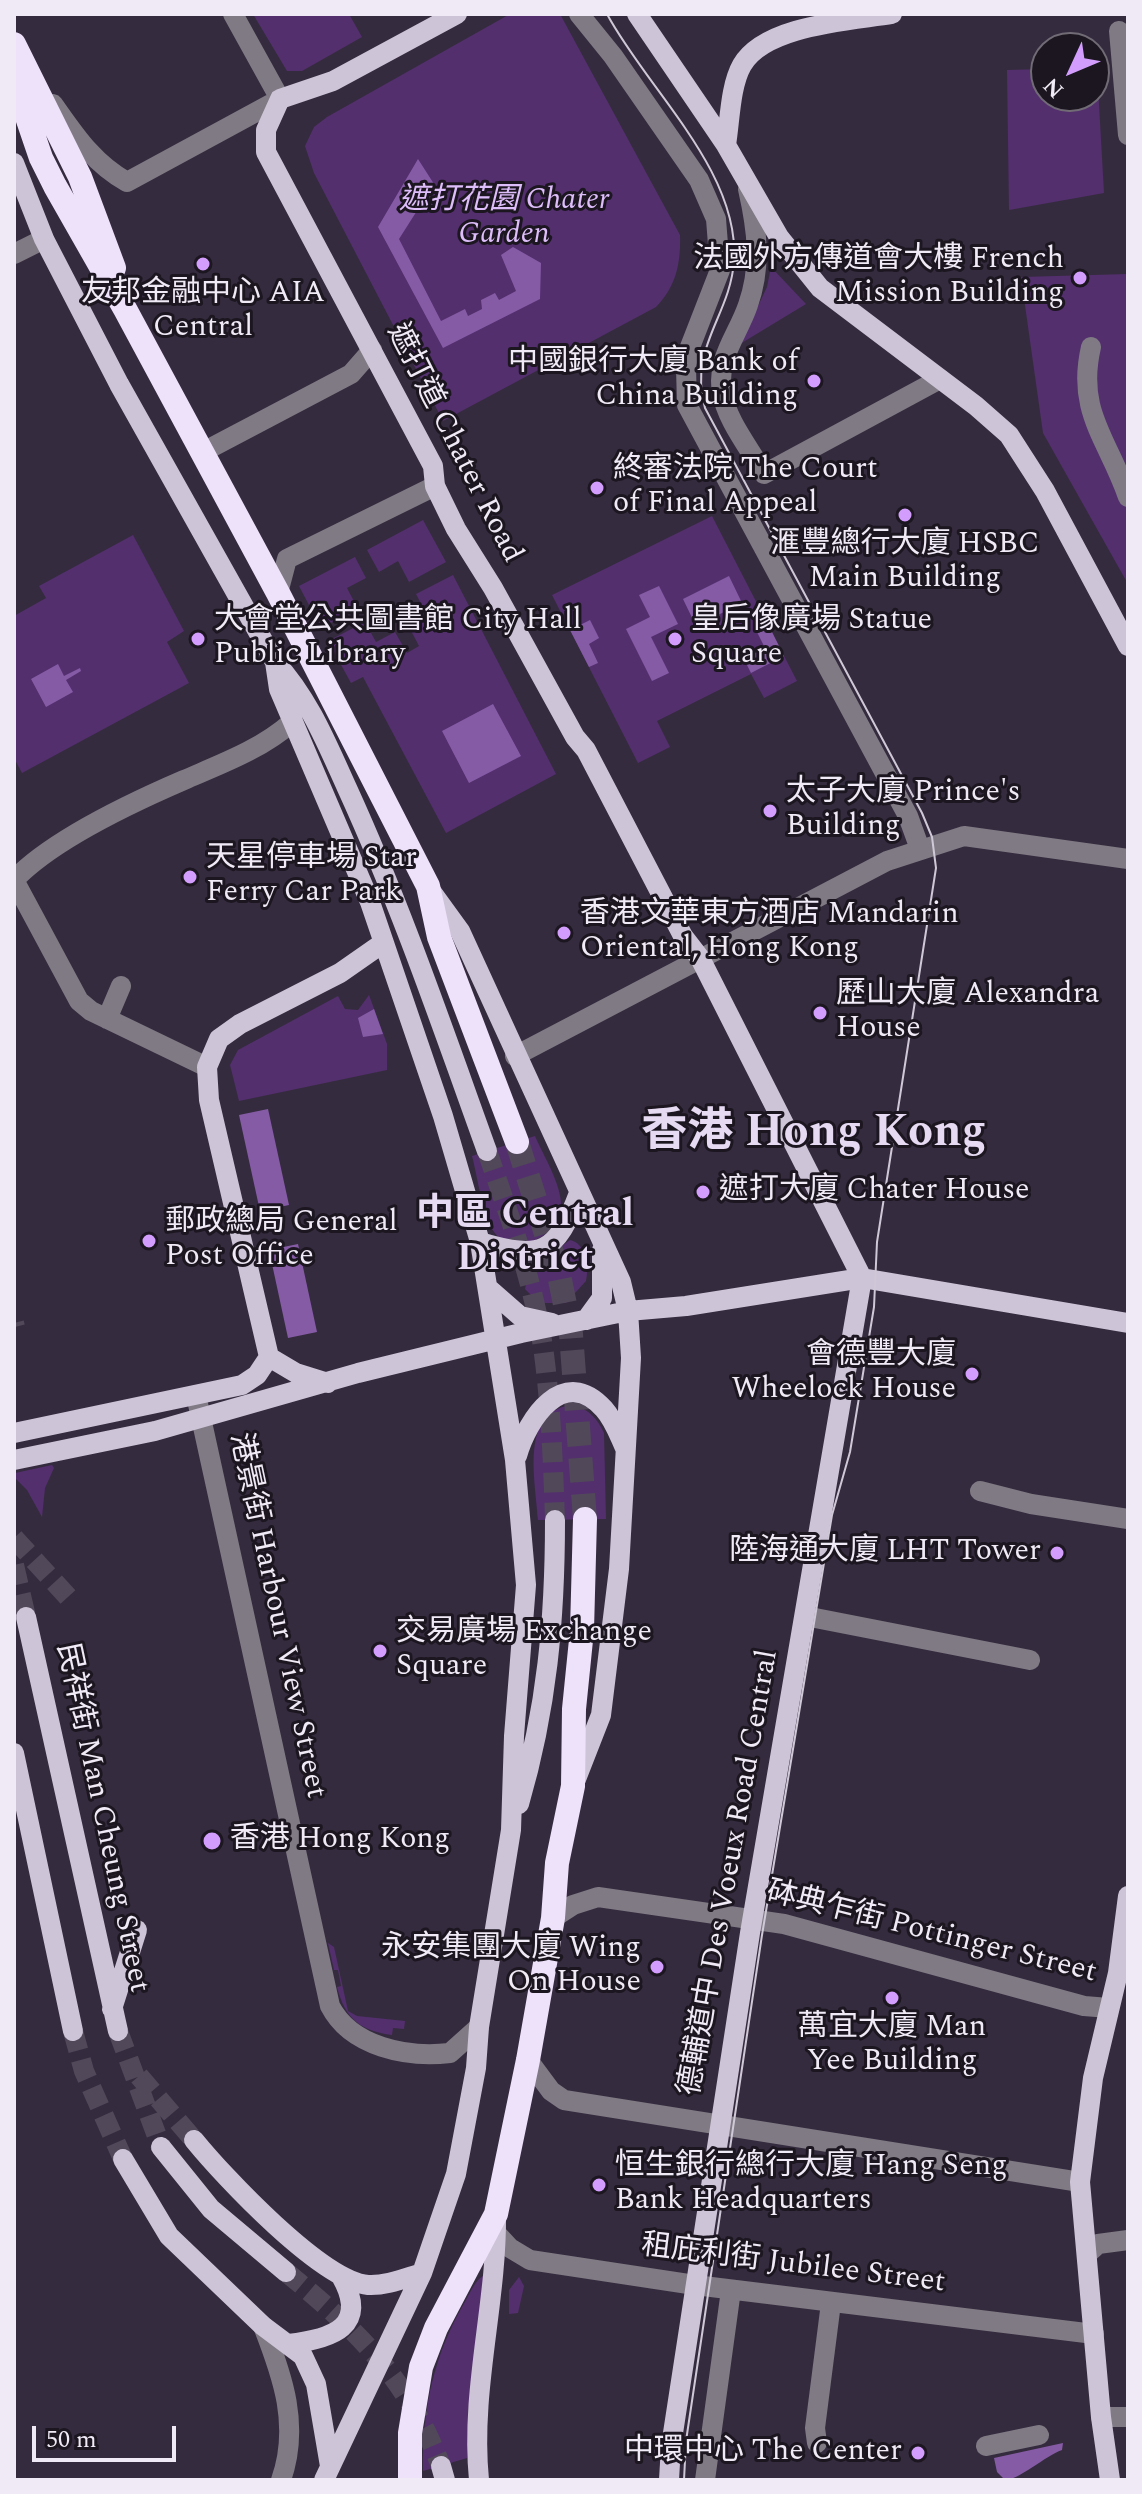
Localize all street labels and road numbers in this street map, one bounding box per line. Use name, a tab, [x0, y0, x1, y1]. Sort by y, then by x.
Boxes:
street label: 遮打道 Chater Road	[377, 318, 529, 570]
street label: 港景街 Harbour View Street	[220, 1430, 332, 1802]
street label: 民祥街 Man Cheung Street	[46, 1640, 156, 1996]
street label: 德輔道中 Des Voeux Road Central	[674, 1647, 788, 2099]
street label: 砵典乍街 Pottinger Street	[762, 1876, 1100, 1992]
street label: 租庇利街 Jubilee Street	[639, 2229, 947, 2303]

